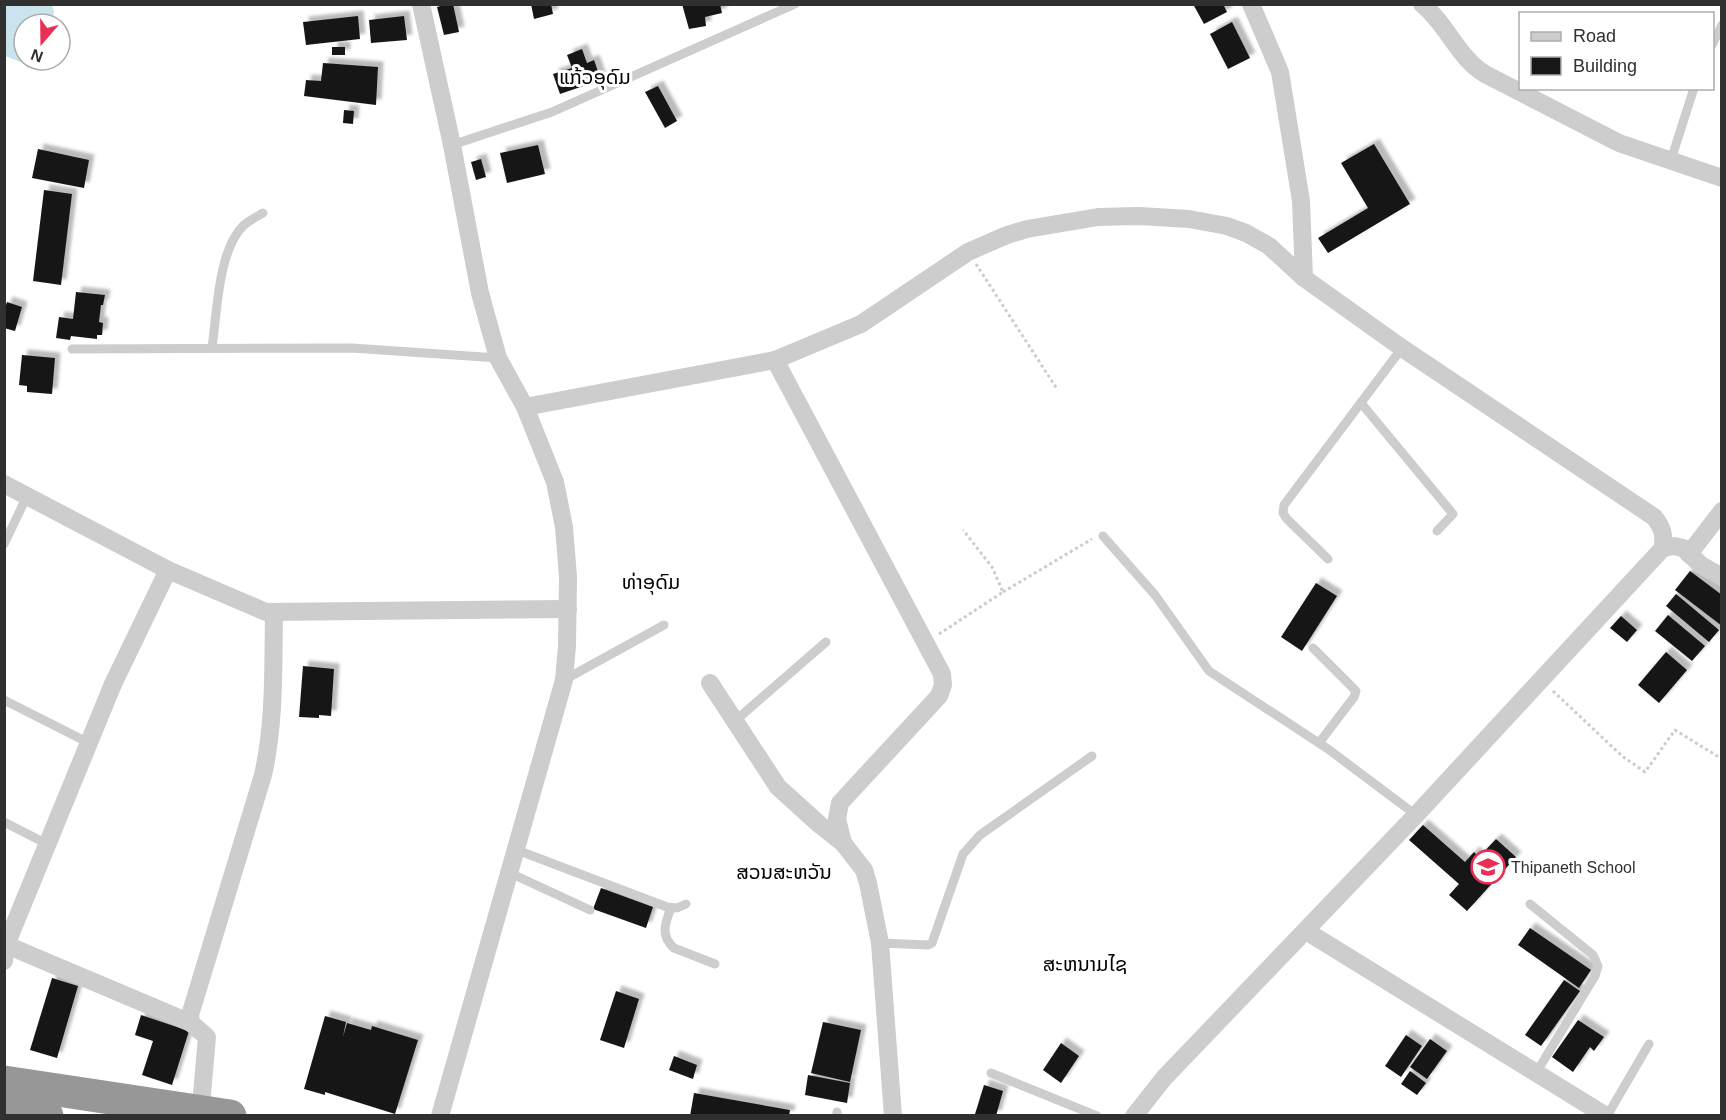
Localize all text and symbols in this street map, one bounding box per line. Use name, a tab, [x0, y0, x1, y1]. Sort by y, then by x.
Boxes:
north arrow	[12, 12, 72, 72]
legend	[1519, 12, 1714, 90]
text: Road	[1573, 26, 1616, 46]
text: N	[29, 46, 45, 66]
text: Building	[1573, 56, 1637, 76]
district label: ແກ້ວອຸດົມ	[559, 66, 631, 90]
district label: ທ່າອຸດົມ	[622, 571, 680, 595]
school or university icon: Thipaneth School	[1470, 849, 1506, 885]
place label: Thipaneth School	[1511, 859, 1636, 876]
district label: ສວນສະຫວັນ	[736, 861, 832, 883]
district label: ສະຫນາມໄຊ	[1043, 953, 1127, 975]

